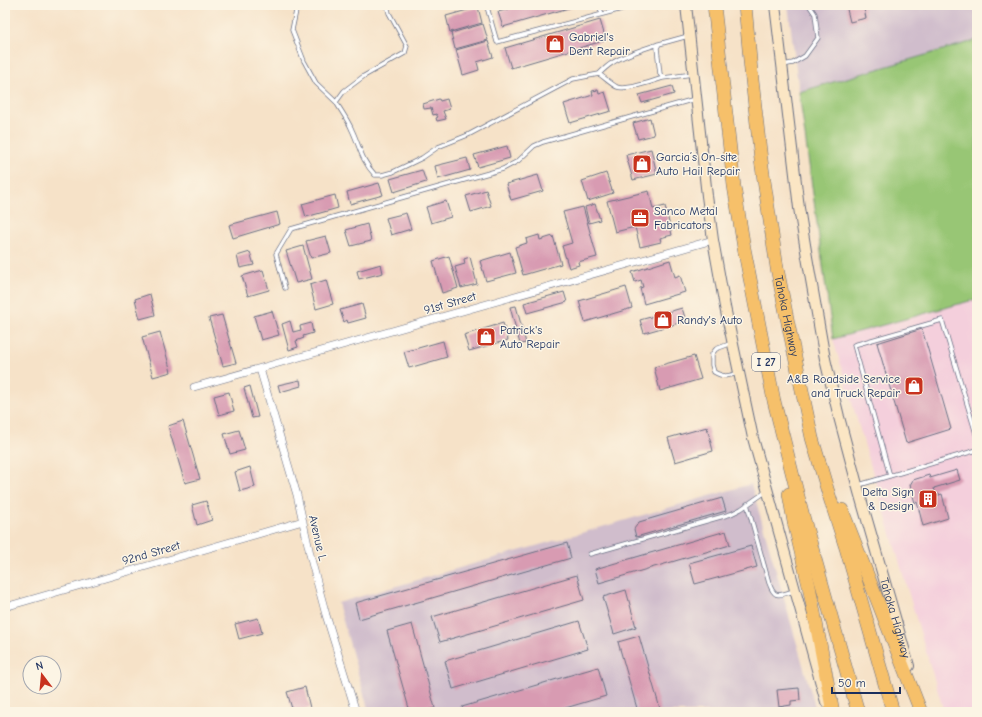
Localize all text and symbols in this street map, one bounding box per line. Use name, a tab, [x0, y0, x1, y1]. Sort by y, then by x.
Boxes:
place label: Gabriel's Dent Repair	[569, 30, 630, 58]
shop icon: Gabriel's Dent Repair	[544, 33, 566, 55]
place label: Garcia’s On-site Auto Hail Repair	[656, 150, 740, 178]
shop icon: Garcia’s On-site Auto Hail Repair	[631, 153, 653, 175]
place label: Sanco Metal Fabricators	[654, 204, 718, 232]
office icon: Sanco Metal Fabricators	[629, 207, 651, 229]
street label: Tahoka Highway	[772, 274, 802, 359]
street label: 91st Street	[422, 289, 478, 317]
shop icon: Randy's Auto	[652, 309, 674, 331]
place label: Randy's Auto	[677, 313, 742, 327]
place label: Patrick's Auto Repair	[500, 323, 560, 351]
shop icon: Patrick's Auto Repair	[475, 326, 497, 348]
road number: I 27	[752, 353, 780, 371]
place label: A&B Roadside Service and Truck Repair	[787, 372, 900, 400]
shop icon: A&B Roadside Service and Truck Repair	[903, 375, 925, 397]
place label: Delta Sign & Design	[862, 485, 914, 513]
building icon: Delta Sign & Design	[917, 488, 939, 510]
street label: Avenue L	[306, 514, 330, 562]
street label: 92nd Street	[120, 538, 182, 568]
street label: Tahoka Highway	[877, 576, 914, 660]
north arrow	[22, 655, 62, 695]
text: N	[34, 659, 45, 673]
scale bar	[832, 669, 900, 695]
text: 50 m	[838, 676, 866, 690]

